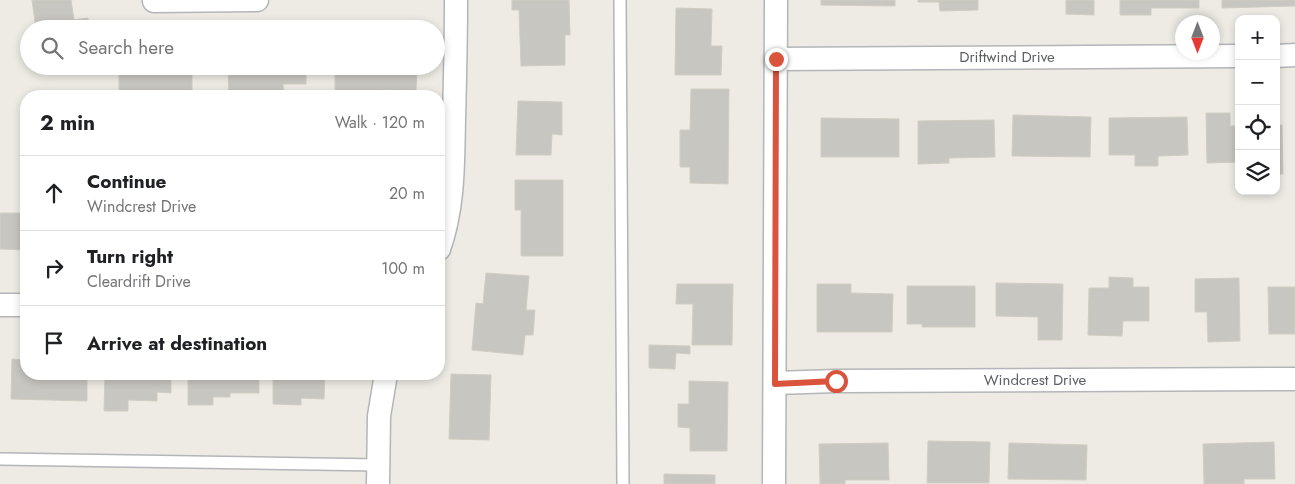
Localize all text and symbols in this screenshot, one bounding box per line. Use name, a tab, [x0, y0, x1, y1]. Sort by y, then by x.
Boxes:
north arrow	[1175, 15, 1220, 60]
map controls	[1235, 15, 1280, 195]
button: +	[1235, 15, 1280, 60]
search box	[20, 20, 445, 75]
icon: search	[38, 34, 66, 62]
text: Search here	[78, 34, 174, 61]
street label: Driftwind Drive	[959, 46, 1055, 68]
route end	[765, 48, 788, 71]
button: −	[1235, 60, 1280, 105]
button: locate	[1235, 105, 1280, 150]
text: 2 min	[40, 108, 95, 138]
text: Walk · 120 m	[335, 111, 425, 134]
button: layers	[1235, 150, 1280, 195]
text: Continue	[87, 168, 166, 195]
icon: ahead	[40, 179, 68, 207]
text: 20 m	[389, 182, 425, 205]
text: Windcrest Drive	[87, 195, 196, 218]
text: Turn right	[87, 243, 173, 270]
icon: right	[40, 254, 68, 282]
text: 100 m	[381, 257, 425, 280]
text: Cleardrift Drive	[87, 270, 191, 293]
icon: arrive	[40, 329, 68, 357]
text: Arrive at destination	[87, 330, 267, 357]
street label: Windcrest Drive	[984, 369, 1087, 391]
route start	[825, 370, 848, 393]

